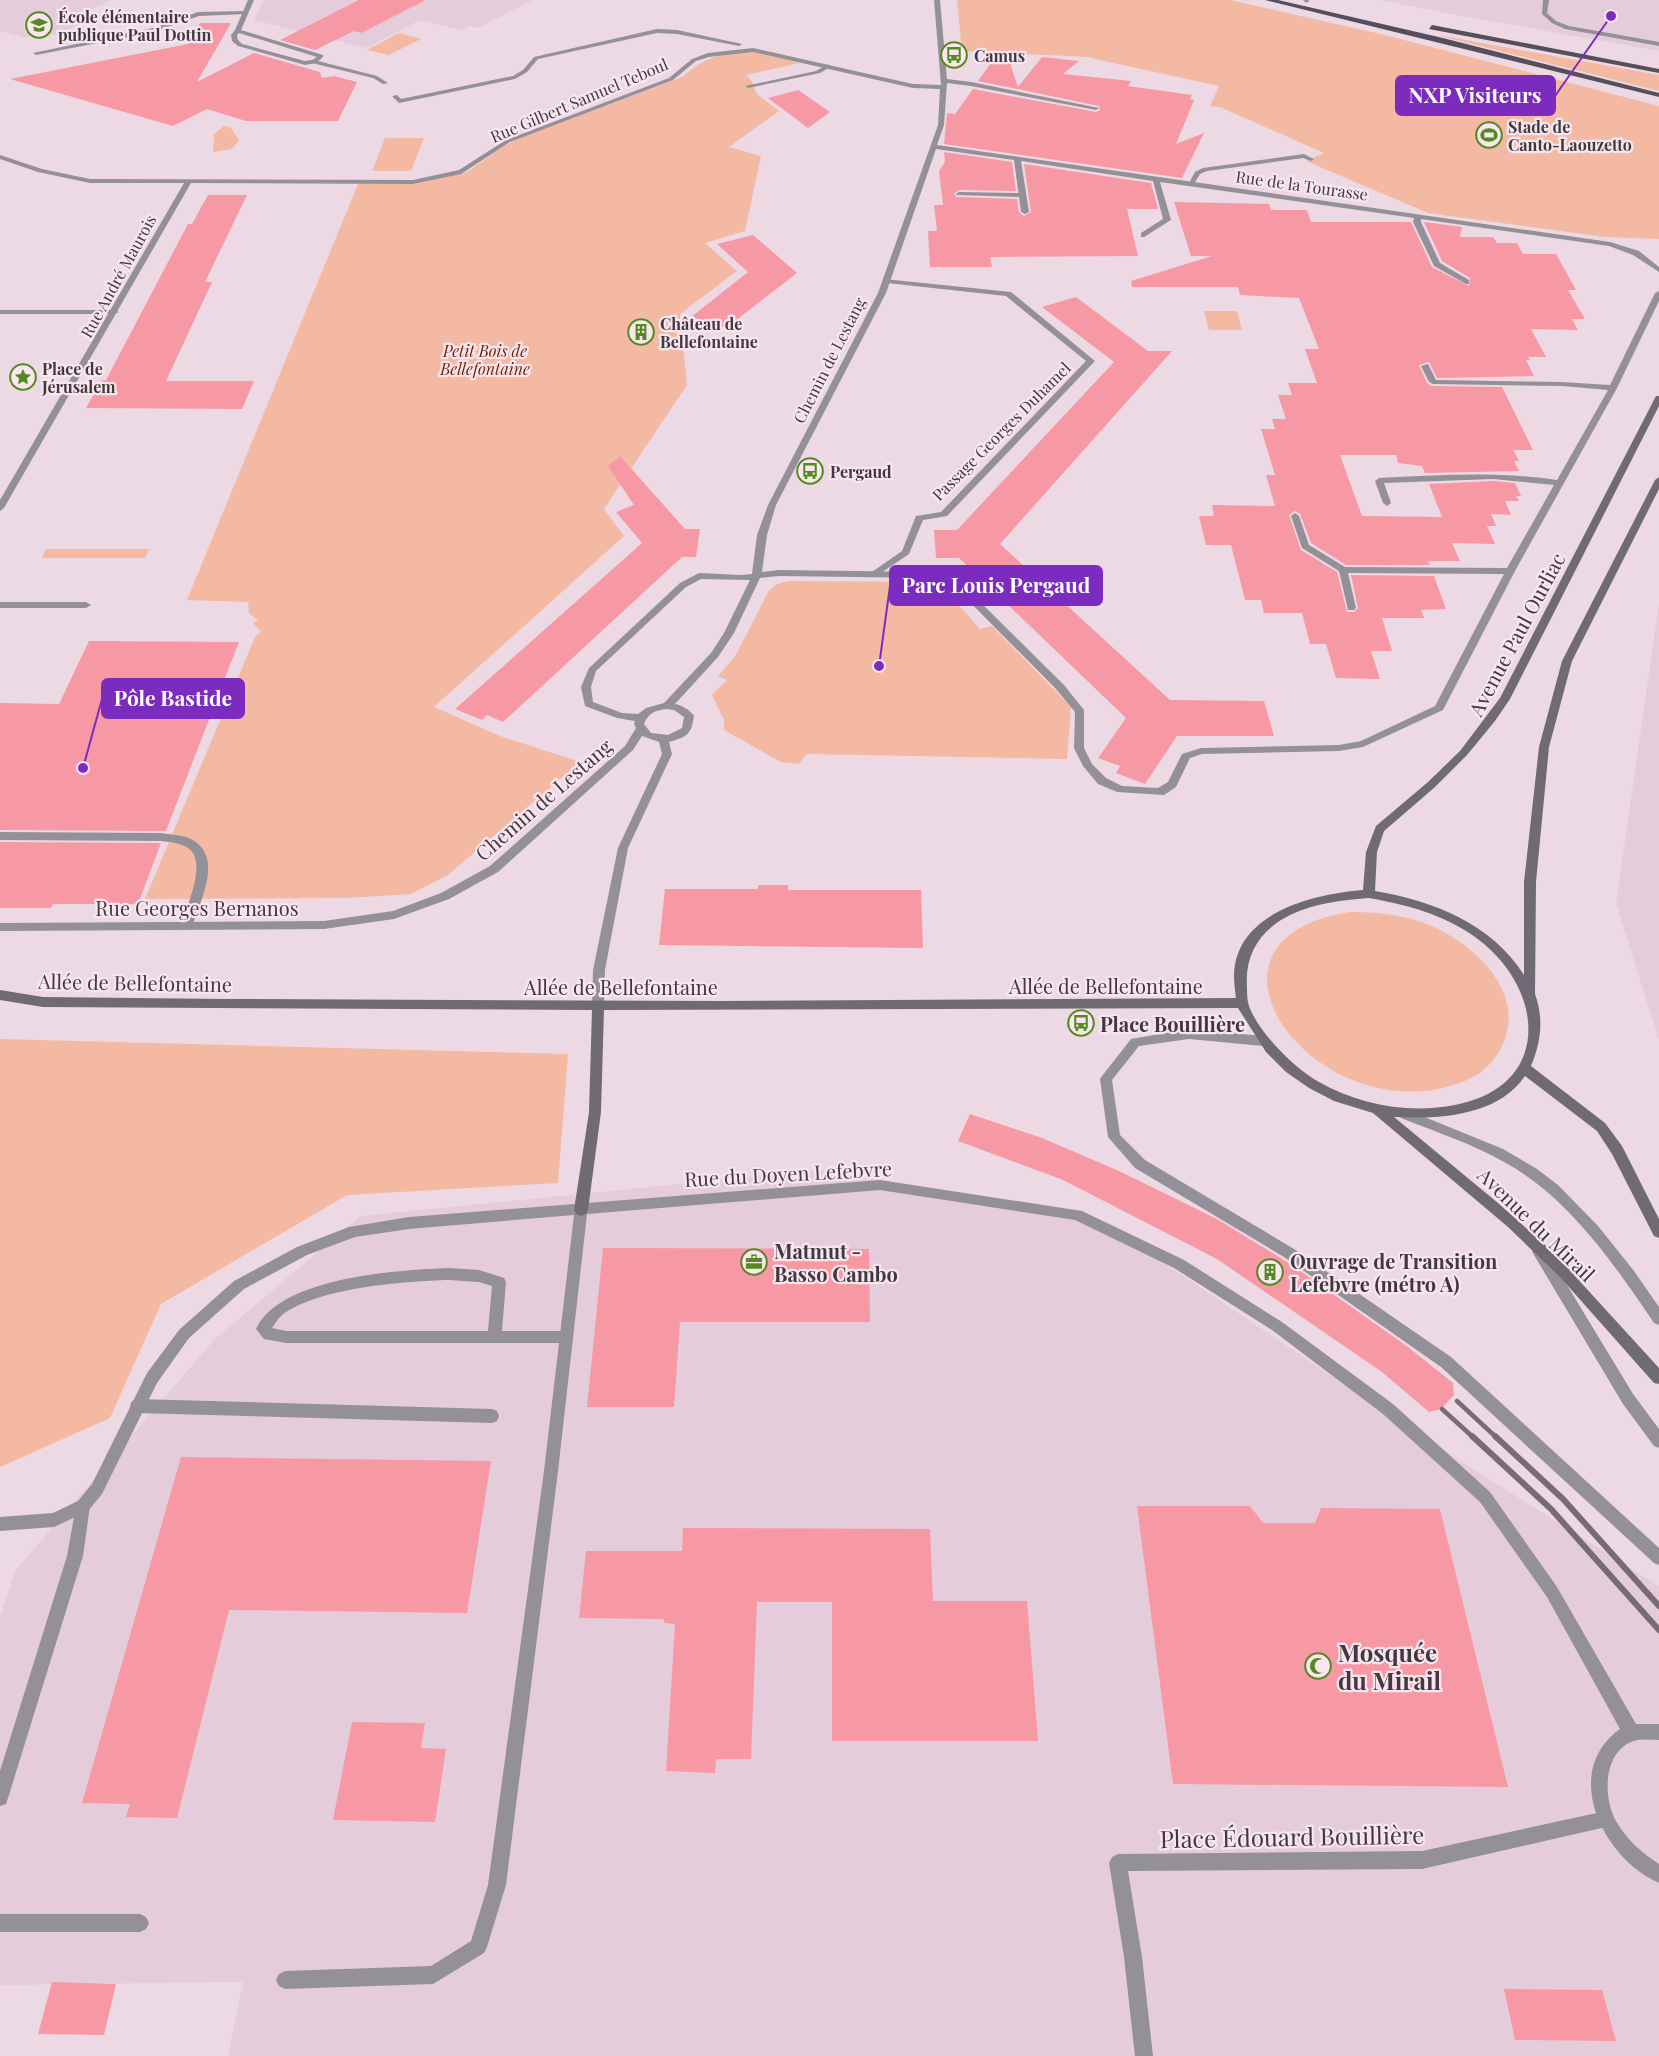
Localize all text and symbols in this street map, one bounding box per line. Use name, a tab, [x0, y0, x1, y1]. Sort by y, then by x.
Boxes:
place label: École élémentaire publique Paul Dottin	[58, 6, 211, 45]
school or university icon: École élémentaire publique Paul Dottin	[24, 10, 54, 40]
bus stop icon: Camus	[939, 40, 969, 70]
place label: Camus	[974, 45, 1025, 66]
street label: Rue Gilbert Samuel Teboul	[487, 53, 672, 147]
callout: NXP Visiteurs	[1396, 76, 1555, 115]
text: NXP Visiteurs	[1408, 80, 1542, 108]
place label: Stade de Canto-Laouzetto	[1508, 116, 1632, 155]
sports icon: Stade de Canto-Laouzetto	[1474, 120, 1504, 150]
street label: Rue de la Tourasse	[1234, 165, 1370, 205]
street label: Rue André Maurois	[75, 211, 161, 341]
street label: Chemin de Lestang	[788, 293, 870, 426]
place label: Château de Bellefontaine	[660, 313, 758, 352]
building icon: Château de Bellefontaine	[626, 317, 656, 347]
park label: Petit Bois de Bellefontaine	[439, 340, 530, 379]
street label: Passage Georges Duhamel	[927, 357, 1075, 505]
place label: Place de Jérusalem	[41, 358, 116, 397]
place icon: Place de Jérusalem	[8, 362, 38, 392]
bus stop icon: Pergaud	[795, 456, 825, 486]
place label: Pergaud	[830, 461, 892, 482]
street label: Avenue Paul Ourliac	[1461, 548, 1571, 721]
callout: Parc Louis Pergaud	[890, 566, 1102, 605]
text: Parc Louis Pergaud	[902, 570, 1091, 598]
callout: Pôle Bastide	[102, 679, 244, 718]
text: Pôle Bastide	[114, 683, 232, 711]
street label: Chemin de Lestang	[469, 732, 617, 866]
street label: Rue Georges Bernanos	[95, 894, 299, 921]
street label: Allée de Bellefontaine	[37, 967, 232, 997]
street label: Allée de Bellefontaine	[1008, 972, 1203, 999]
street label: Allée de Bellefontaine	[523, 973, 718, 1000]
bus stop icon: Place Bouillière	[1066, 1008, 1096, 1038]
place label: Place Bouillière	[1100, 1010, 1245, 1037]
street label: Rue du Doyen Lefebvre	[683, 1154, 893, 1192]
street label: Avenue du Mirail	[1472, 1160, 1602, 1287]
place label: Matmut - Basso Cambo	[774, 1237, 898, 1287]
office icon: Matmut - Basso Cambo	[739, 1247, 769, 1277]
place label: Ouvrage de Transition Lefebvre (métro A)	[1290, 1247, 1498, 1297]
building icon: Ouvrage de Transition Lefebvre (métro A)	[1255, 1257, 1285, 1287]
place label: Mosquée du Mirail	[1338, 1636, 1441, 1696]
mosque icon: Mosquée du Mirail	[1303, 1651, 1333, 1681]
street label: Place Édouard Bouillière	[1159, 1818, 1425, 1854]

